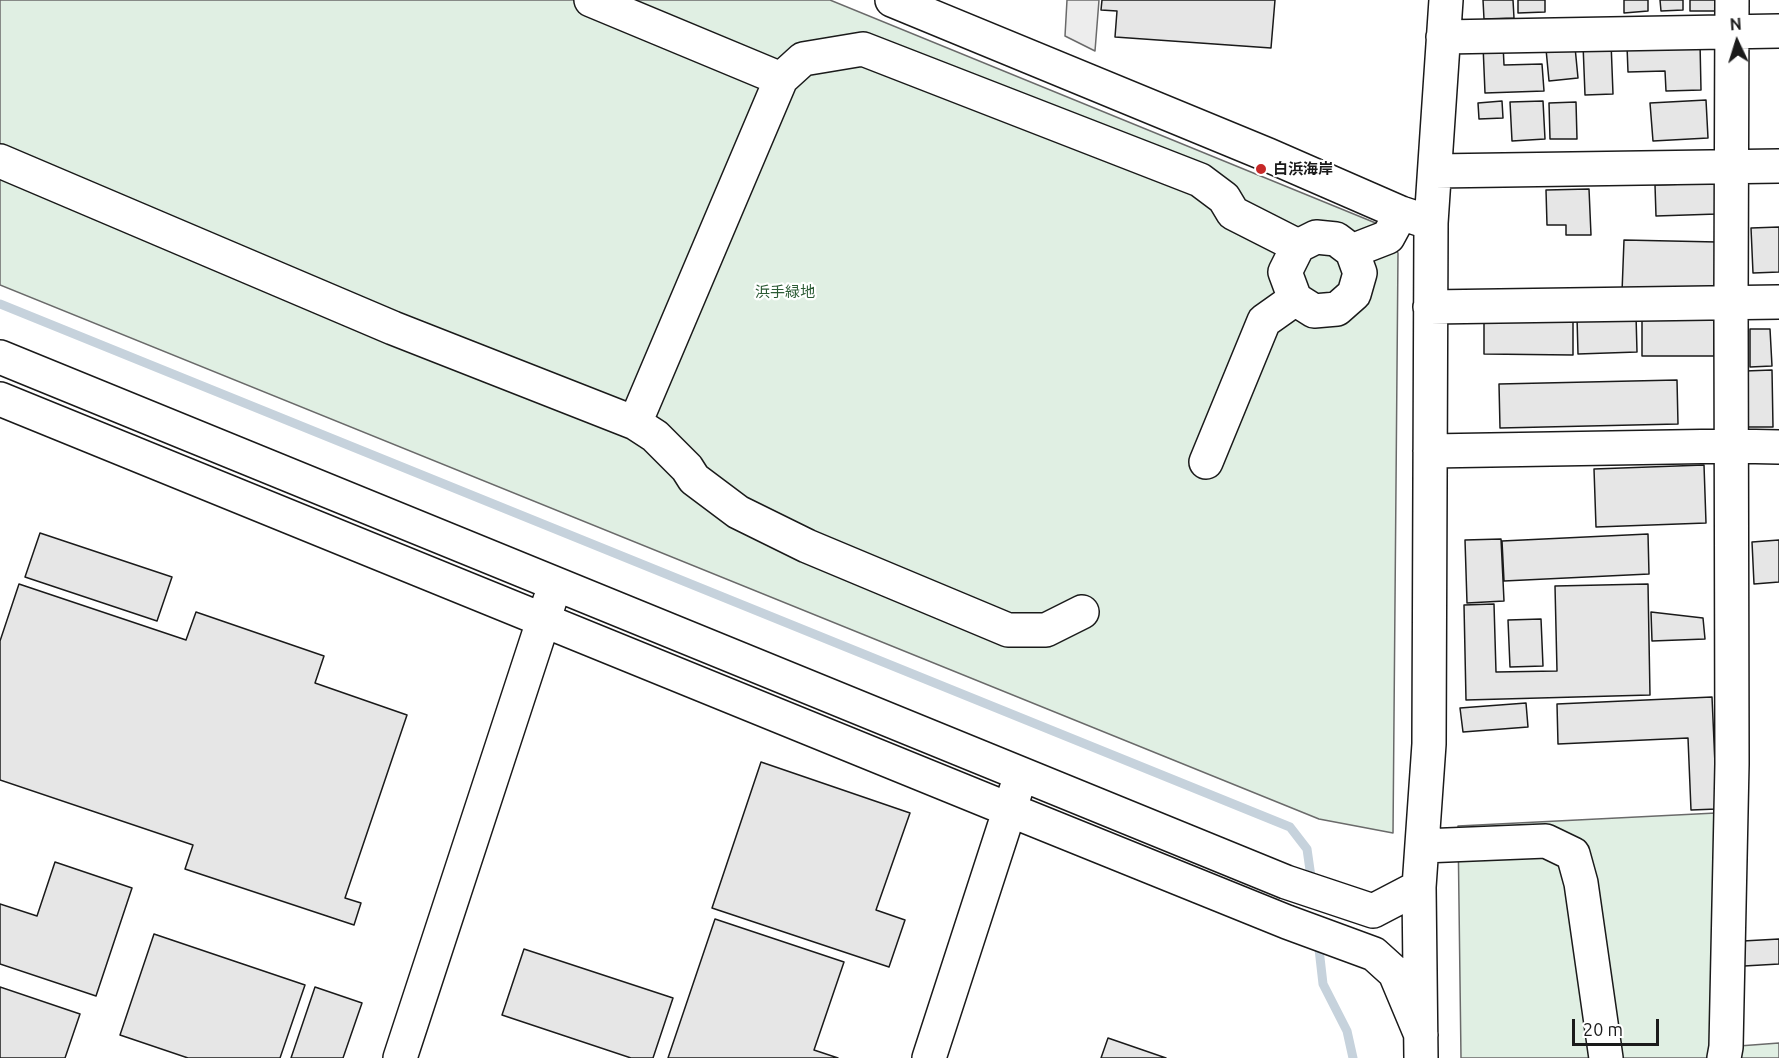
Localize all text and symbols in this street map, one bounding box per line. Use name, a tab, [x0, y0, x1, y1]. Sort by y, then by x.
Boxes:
north arrow	[1707, 12, 1767, 72]
text: N	[1729, 15, 1742, 33]
place label: 白浜海岸	[1273, 160, 1333, 178]
marker: 白浜海岸	[1254, 162, 1268, 176]
park label: 浜手緑地	[755, 283, 815, 301]
scale bar	[1575, 1007, 1662, 1045]
text: 20 m	[1583, 1019, 1623, 1039]

